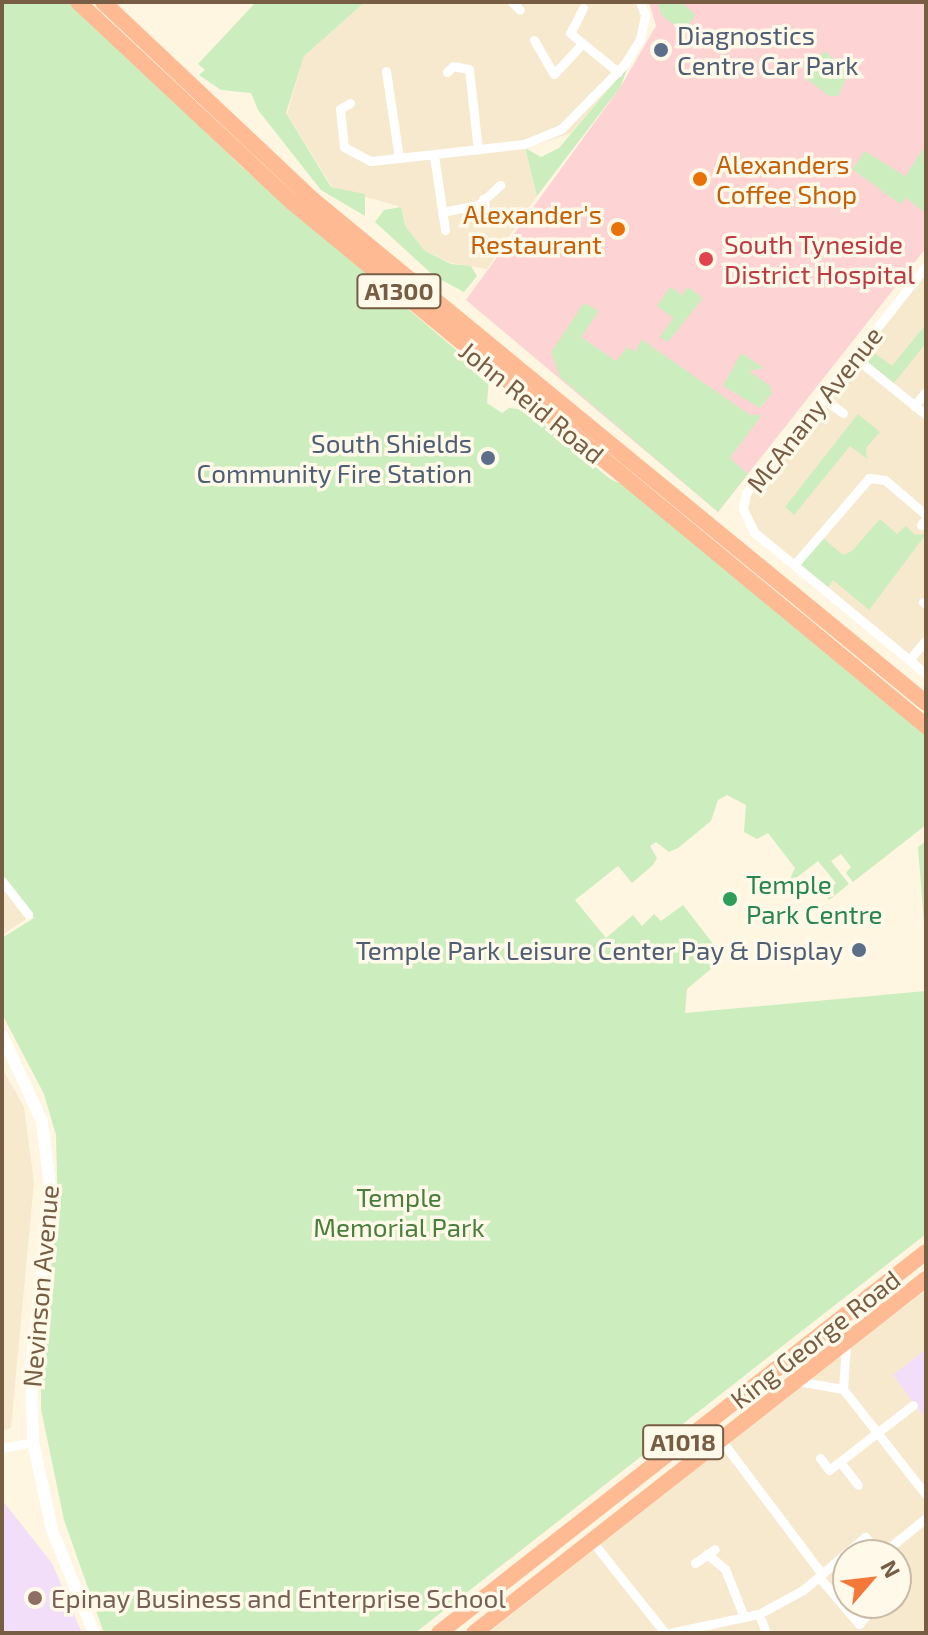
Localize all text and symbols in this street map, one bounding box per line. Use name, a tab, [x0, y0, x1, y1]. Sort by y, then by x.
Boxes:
place label: Diagnostics Centre Car Park	[677, 19, 859, 80]
marker: Diagnostics Centre Car Park	[652, 41, 670, 59]
place label: Alexanders Coffee Shop	[716, 148, 857, 210]
marker: Alexanders Coffee Shop	[691, 170, 709, 188]
place label: Alexander's Restaurant	[463, 198, 602, 260]
marker: Alexander's Restaurant	[609, 220, 627, 238]
place label: South Tyneside District Hospital	[724, 228, 915, 290]
marker: South Tyneside District Hospital	[695, 248, 717, 270]
road number: A1300	[355, 271, 443, 311]
street label: McAnany Avenue	[739, 319, 889, 499]
street label: John Reid Road	[454, 334, 610, 470]
place label: South Shields Community Fire Station	[196, 427, 472, 488]
marker: South Shields Community Fire Station	[479, 449, 497, 467]
place label: Temple Park Centre	[746, 868, 883, 930]
marker: Temple Park Centre	[721, 890, 739, 908]
place label: Temple Park Leisure Center Pay & Display	[354, 934, 843, 966]
marker: Temple Park Leisure Center Pay & Display	[850, 941, 868, 959]
park label: Temple Memorial Park	[313, 1181, 485, 1242]
street label: Nevinson Avenue	[16, 1183, 64, 1389]
street label: King George Road	[724, 1263, 906, 1415]
road number: A1018	[641, 1422, 725, 1462]
north arrow	[832, 1539, 912, 1619]
text: N	[876, 1556, 907, 1582]
place label: Epinay Business and Enterprise School	[51, 1582, 507, 1614]
marker: Epinay Business and Enterprise School	[26, 1589, 44, 1607]

